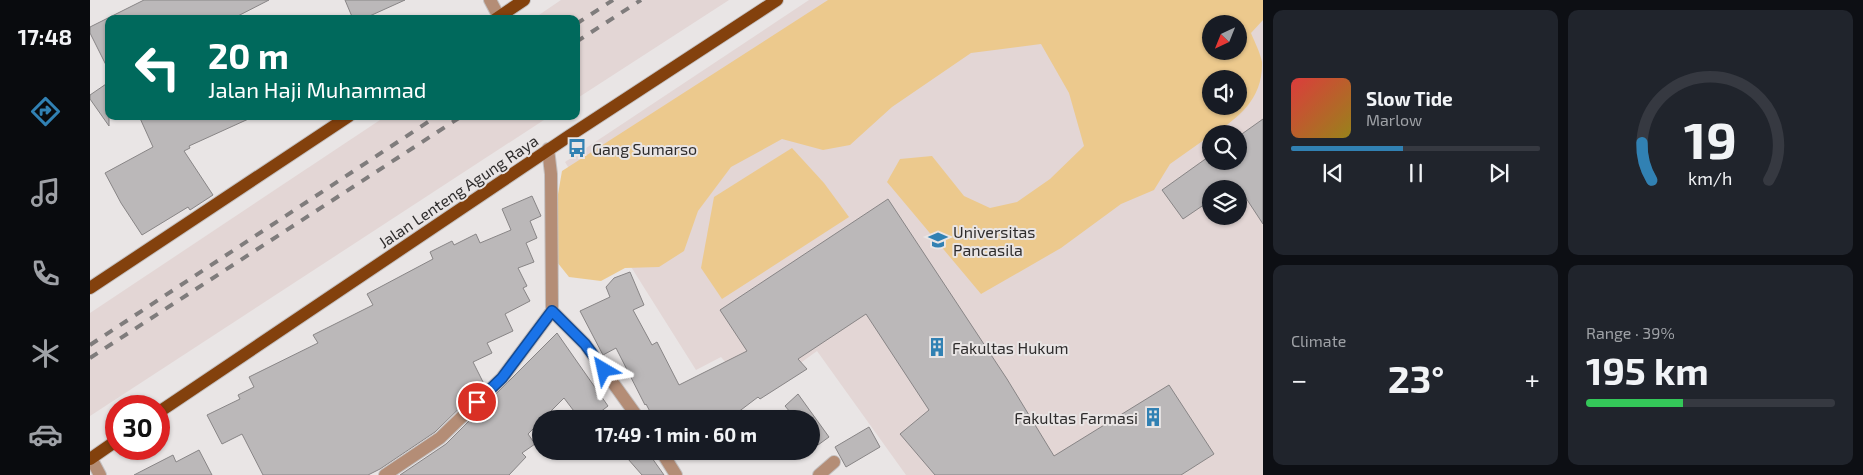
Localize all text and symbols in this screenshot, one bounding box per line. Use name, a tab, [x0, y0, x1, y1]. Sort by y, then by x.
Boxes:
north arrow	[1202, 15, 1248, 60]
map controls	[1202, 15, 1247, 225]
text: 17:48	[18, 23, 72, 49]
text: 20 m	[208, 34, 289, 76]
icon: left	[125, 35, 190, 100]
button: sound	[1202, 70, 1247, 115]
text: Jalan Haji Muhammad	[208, 76, 426, 102]
text: Slow Tide	[1366, 87, 1453, 110]
icon: directions	[28, 94, 63, 129]
text: 19	[1684, 107, 1737, 169]
text: Marlow	[1366, 110, 1422, 129]
button: search	[1202, 125, 1247, 170]
street label: Jalan Lenteng Agung Raya	[375, 130, 541, 252]
bus stop icon: Gang Sumarso	[566, 137, 588, 159]
place label: Gang Sumarso	[592, 139, 697, 158]
icon: previous	[1319, 159, 1347, 187]
icon: pause	[1402, 159, 1430, 187]
icon: next	[1485, 159, 1513, 187]
text: km/h	[1688, 167, 1733, 189]
icon: music	[28, 175, 63, 210]
button: layers	[1202, 180, 1247, 225]
place label: Universitas Pancasila	[953, 222, 1035, 259]
school or university icon: Universitas Pancasila	[927, 229, 949, 251]
icon: phone	[28, 256, 63, 291]
text: Range · 39%	[1586, 323, 1675, 342]
text: Climate	[1291, 331, 1346, 350]
icon: climate	[28, 336, 63, 371]
building icon: Fakultas Hukum	[926, 336, 948, 358]
place label: Fakultas Hukum	[952, 338, 1069, 357]
position arrow	[577, 343, 629, 395]
text: 195 km	[1586, 347, 1709, 393]
text: 23°	[1388, 355, 1444, 401]
text: −	[1291, 362, 1307, 396]
text: +	[1525, 362, 1540, 396]
pin	[456, 381, 498, 423]
icon: arrive	[463, 388, 491, 416]
speed limit sign: 30	[105, 395, 170, 460]
building icon: Fakultas Farmasi	[1142, 406, 1164, 428]
place label: Fakultas Farmasi	[1014, 408, 1138, 427]
icon: car	[28, 417, 63, 452]
text: 17:49 · 1 min · 60 m	[595, 423, 757, 446]

